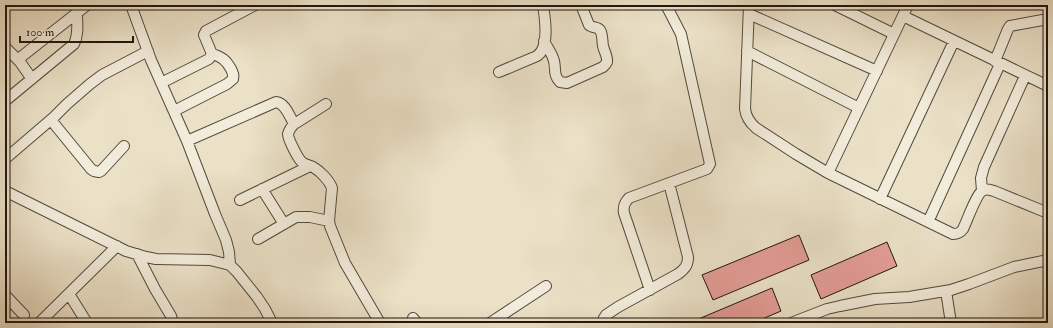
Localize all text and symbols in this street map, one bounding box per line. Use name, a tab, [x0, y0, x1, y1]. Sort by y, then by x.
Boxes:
scale bar	[20, 18, 133, 44]
text: 100 m	[26, 25, 55, 40]

